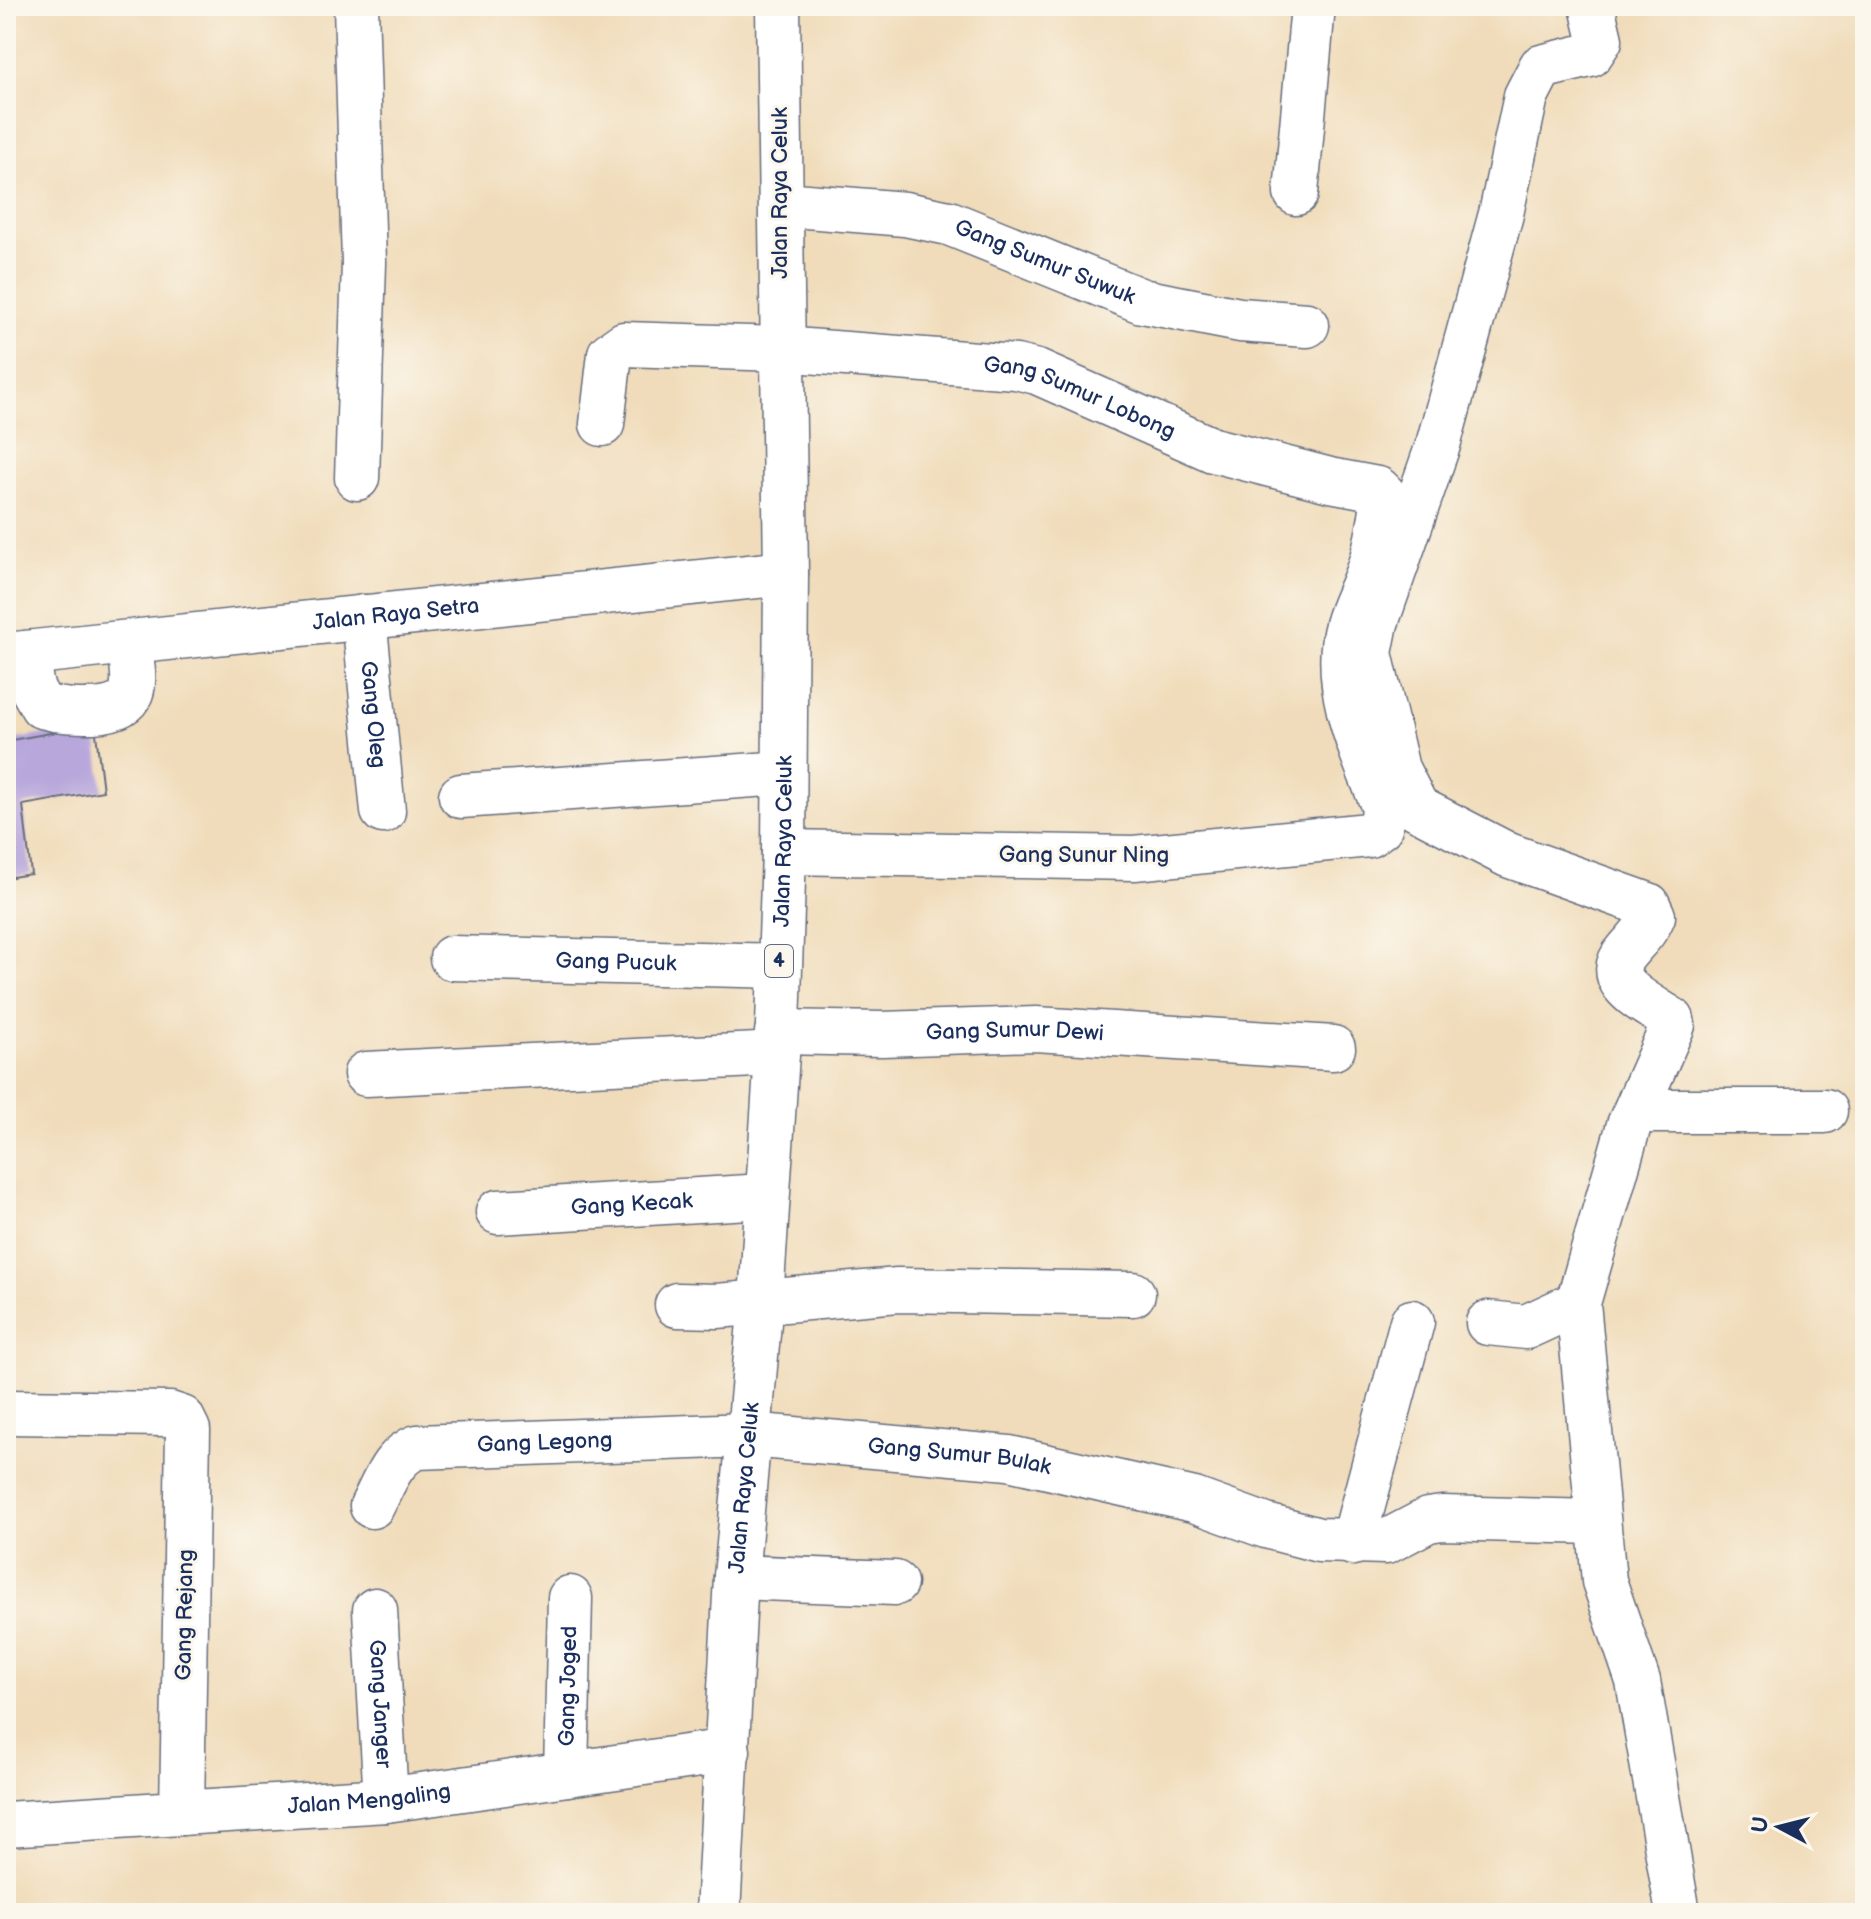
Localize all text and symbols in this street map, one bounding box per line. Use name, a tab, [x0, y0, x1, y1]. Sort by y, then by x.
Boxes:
street label: Jalan Raya Celuk	[767, 107, 794, 279]
street label: Gang Sumur Suwuk	[951, 213, 1140, 310]
street label: Gang Sumur Lobong	[983, 351, 1180, 445]
street label: Jalan Raya Setra	[311, 592, 481, 636]
street label: Gang Oleg	[355, 660, 392, 769]
street label: Jalan Raya Celuk	[768, 755, 798, 927]
street label: Gang Sunur Ning	[999, 842, 1169, 869]
road number: 4	[765, 945, 793, 977]
street label: Gang Pucuk	[555, 947, 677, 977]
street label: Gang Sumur Dewi	[925, 1015, 1105, 1047]
street label: Gang Kecak	[570, 1187, 694, 1221]
street label: Jalan Raya Celuk	[723, 1401, 765, 1575]
street label: Gang Legong	[477, 1426, 613, 1458]
street label: Gang Sumur Bulak	[867, 1432, 1054, 1481]
street label: Gang Rejang	[170, 1549, 200, 1681]
street label: Gang Joged	[553, 1625, 583, 1747]
street label: Gang Janger	[363, 1639, 398, 1770]
street label: Jalan Mengaling	[287, 1777, 452, 1820]
north arrow	[1739, 1787, 1819, 1867]
text: U	[1746, 1815, 1775, 1834]

